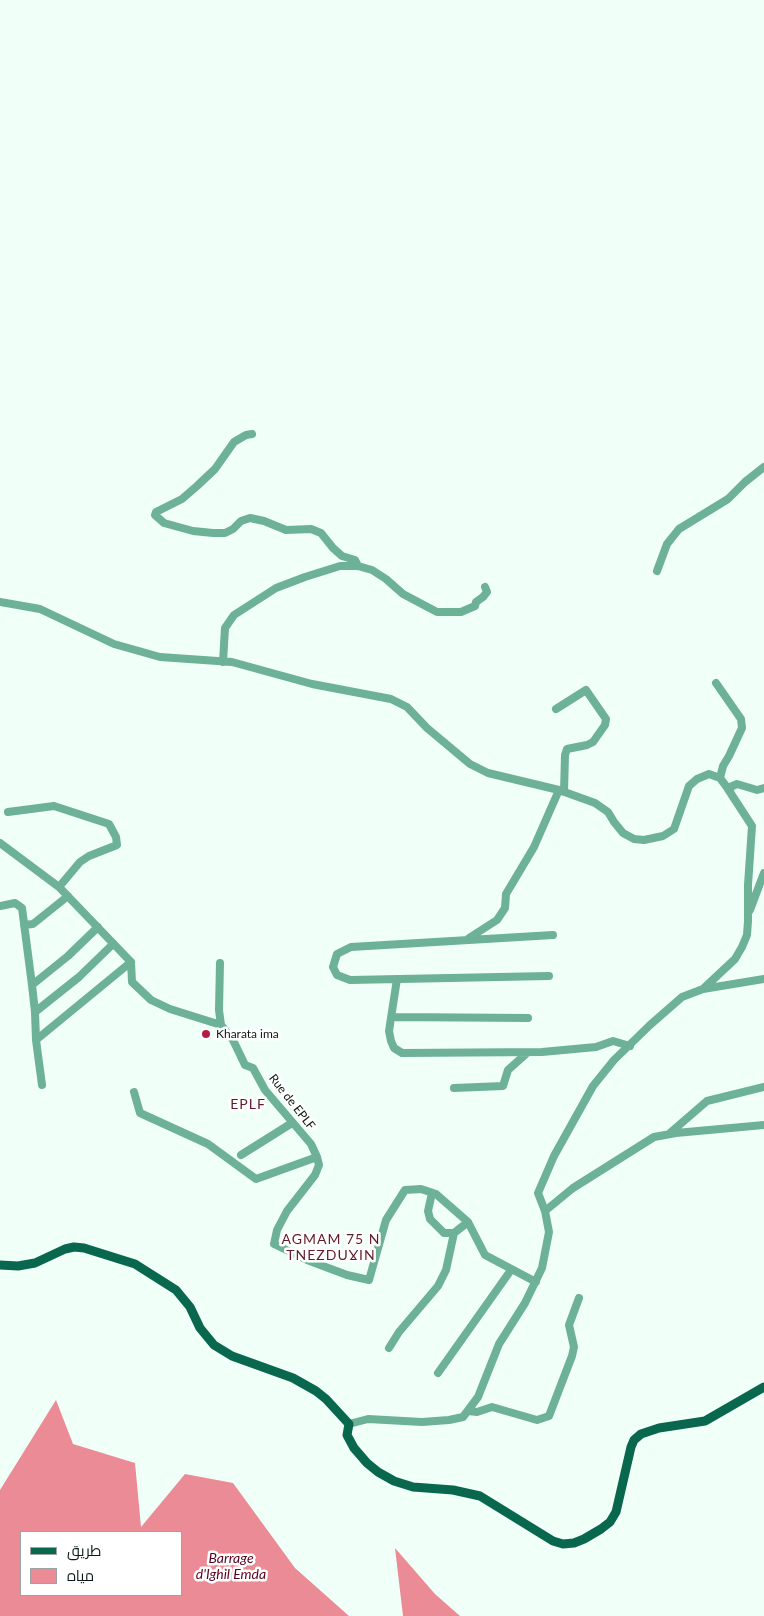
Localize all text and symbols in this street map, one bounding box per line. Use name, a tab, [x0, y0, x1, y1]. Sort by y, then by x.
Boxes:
place label: Kharata ima	[216, 1027, 279, 1041]
marker: Kharata ima	[200, 1028, 212, 1040]
street label: Rue de EPLF	[266, 1071, 318, 1133]
district label: EPLF	[230, 1096, 266, 1112]
district label: AGMAM 75 N TNEZDUƔIN	[280, 1231, 382, 1264]
legend	[20, 1531, 182, 1596]
text: طريق	[67, 1541, 101, 1559]
water label: Barrage d'Ighil Emda	[196, 1550, 266, 1582]
text: مياه	[67, 1566, 94, 1584]

